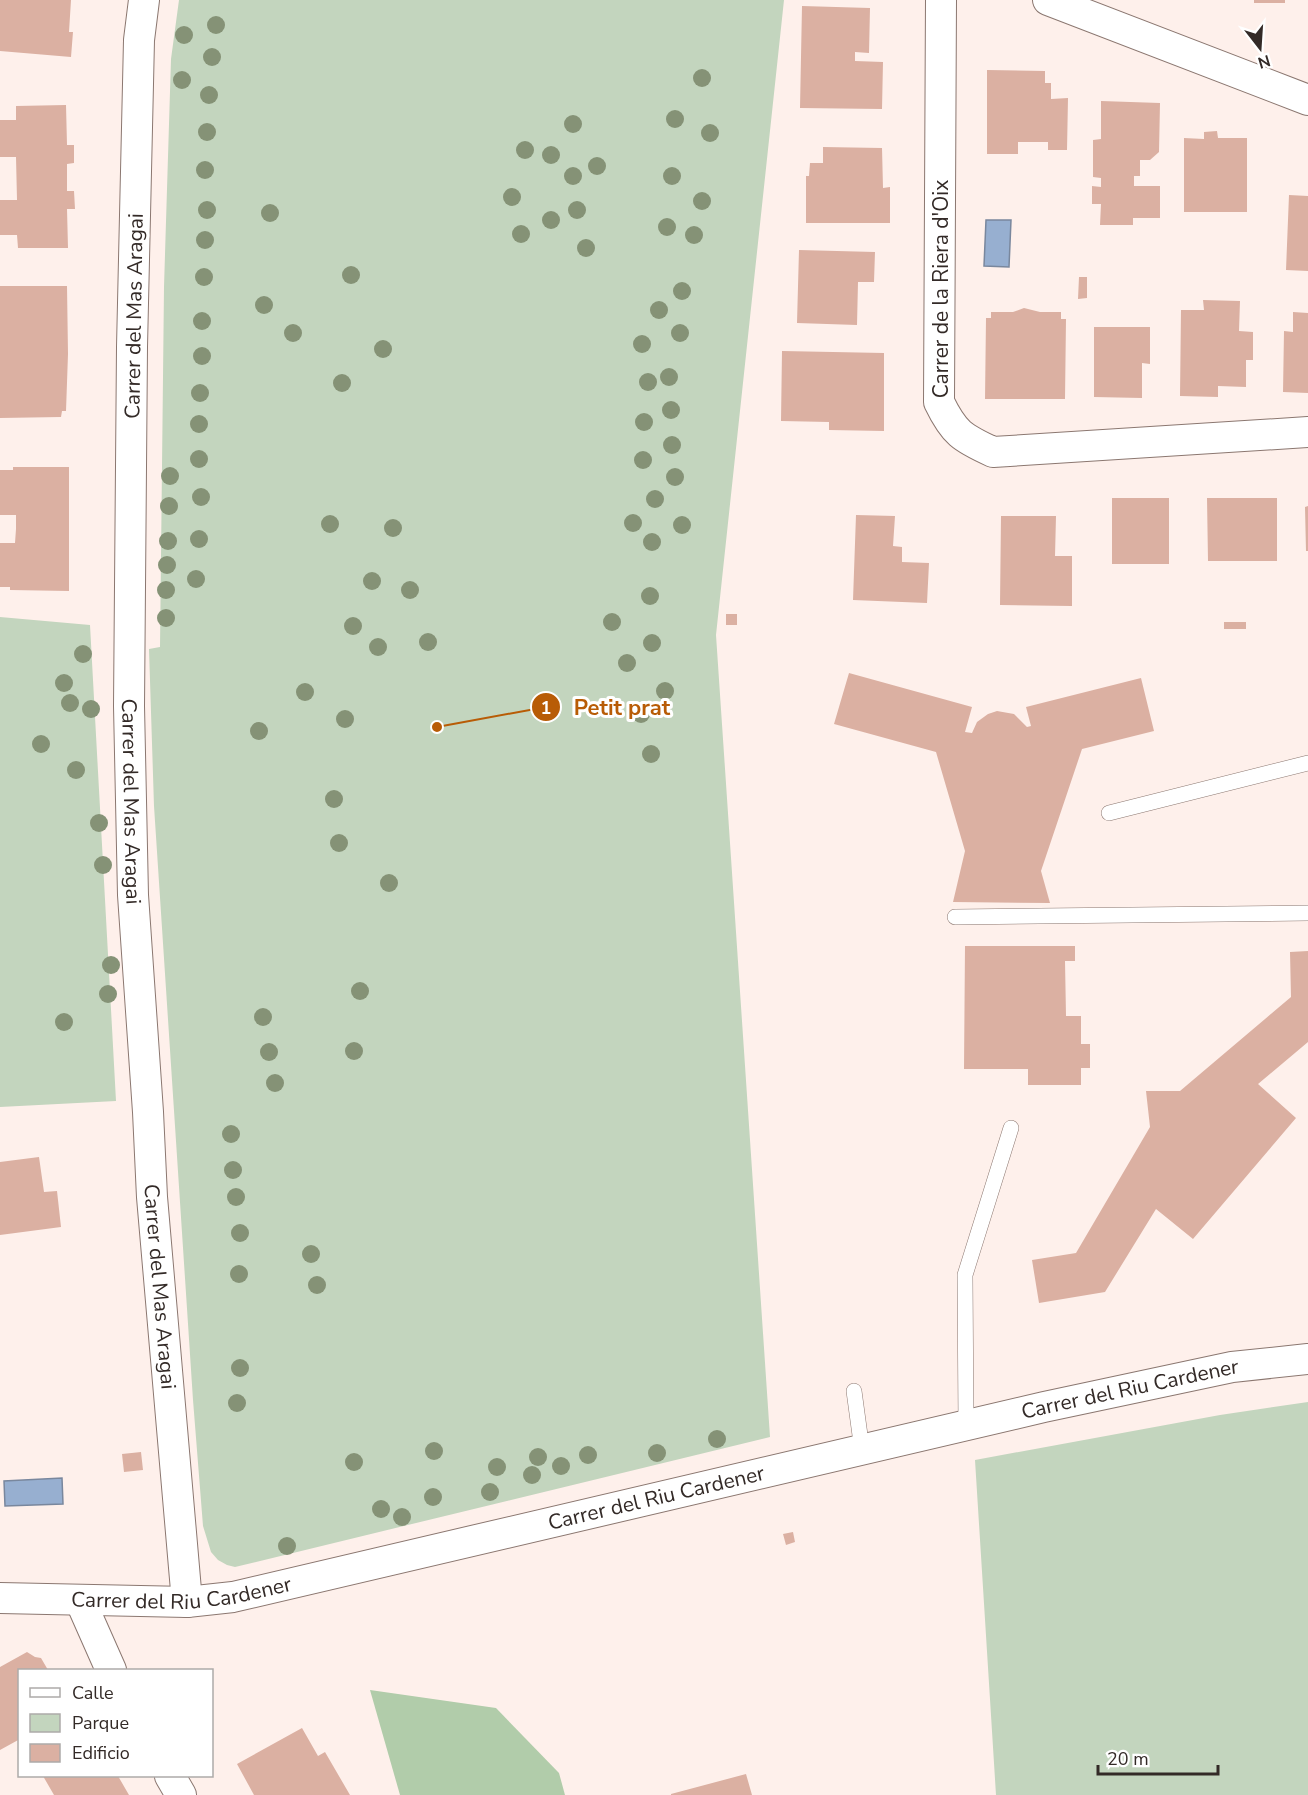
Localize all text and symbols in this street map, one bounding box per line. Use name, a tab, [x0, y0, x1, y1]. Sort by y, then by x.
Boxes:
north arrow	[1230, 18, 1290, 78]
text: N	[1255, 49, 1273, 74]
street label: Carrer de la Riera d'Oix	[927, 180, 955, 398]
street label: Carrer del Mas Aragai	[118, 213, 150, 419]
callout: Petit prat	[531, 687, 682, 727]
text: Petit prat	[574, 693, 671, 723]
text: 1	[541, 696, 551, 720]
street label: Carrer del Mas Aragai	[115, 699, 148, 905]
street label: Carrer del Mas Aragai	[137, 1183, 183, 1390]
street label: Carrer del Riu Cardener	[1018, 1352, 1240, 1426]
street label: Carrer del Riu Cardener	[545, 1459, 768, 1537]
street label: Carrer del Riu Cardener	[71, 1570, 295, 1616]
legend	[18, 1669, 213, 1777]
text: Calle	[72, 1681, 114, 1705]
text: Parque	[72, 1711, 129, 1735]
scale bar	[1098, 1738, 1218, 1776]
text: Edificio	[72, 1741, 130, 1765]
text: 20 m	[1107, 1747, 1149, 1771]

